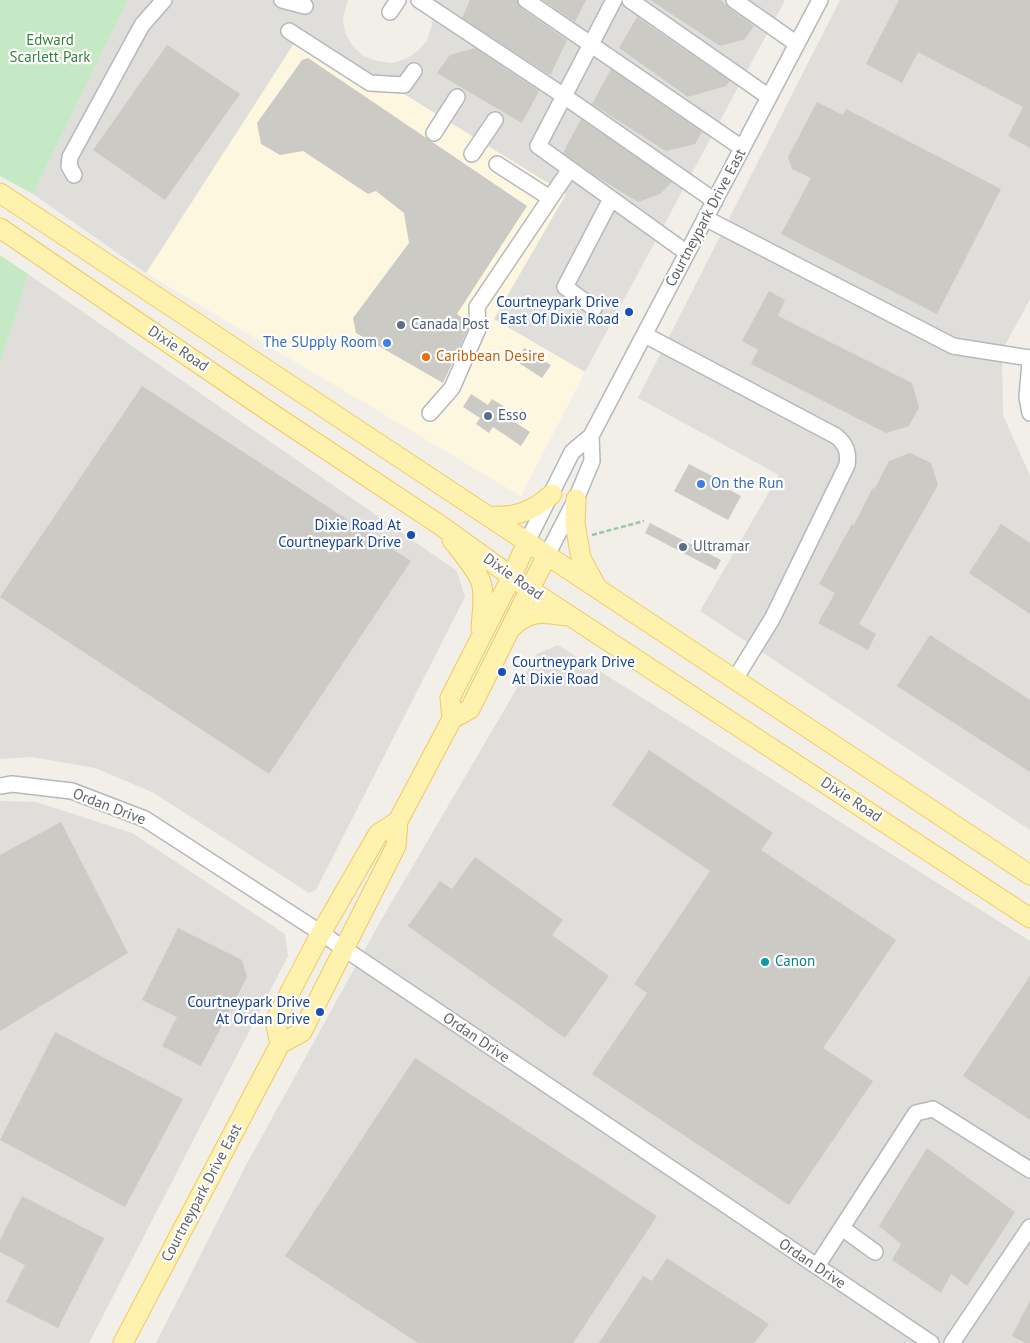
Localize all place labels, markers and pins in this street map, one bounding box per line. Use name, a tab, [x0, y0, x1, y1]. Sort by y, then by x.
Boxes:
place label: Courtneypark Drive East Of Dixie Road	[496, 294, 619, 329]
marker: Courtneypark Drive East Of Dixie Road	[623, 306, 635, 318]
place label: Canada Post	[411, 316, 489, 334]
marker: Canada Post	[395, 319, 407, 331]
place label: The SUpply Room	[263, 334, 377, 352]
marker: The SUpply Room	[381, 337, 393, 349]
place label: Caribbean Desire	[436, 348, 545, 366]
marker: Caribbean Desire	[420, 351, 432, 363]
place label: Esso	[498, 407, 527, 425]
marker: Esso	[482, 410, 494, 422]
place label: On the Run	[711, 475, 783, 493]
marker: On the Run	[695, 478, 707, 490]
place label: Dixie Road At Courtneypark Drive	[278, 517, 401, 552]
marker: Dixie Road At Courtneypark Drive	[405, 529, 417, 541]
place label: Ultramar	[693, 538, 750, 556]
marker: Ultramar	[677, 541, 689, 553]
place label: Courtneypark Drive At Dixie Road	[512, 654, 635, 689]
marker: Courtneypark Drive At Dixie Road	[496, 666, 508, 678]
place label: Canon	[775, 953, 815, 971]
marker: Canon	[759, 956, 771, 968]
place label: Courtneypark Drive At Ordan Drive	[187, 994, 310, 1029]
marker: Courtneypark Drive At Ordan Drive	[314, 1006, 326, 1018]

